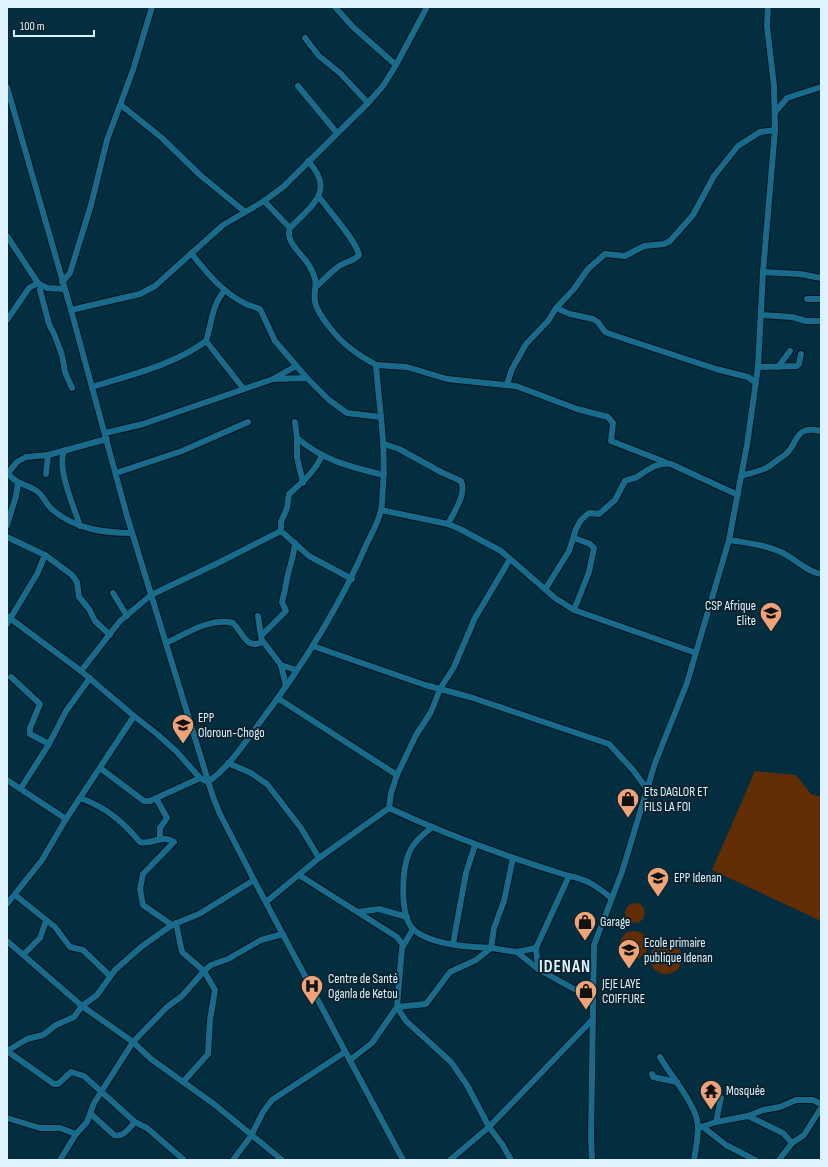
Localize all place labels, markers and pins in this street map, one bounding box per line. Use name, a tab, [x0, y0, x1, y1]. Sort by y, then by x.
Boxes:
place label: CSP Afrique Elite	[705, 598, 756, 629]
school or university icon: CSP Afrique Elite	[758, 600, 784, 633]
place label: EPP Oloroun-Chogo	[198, 710, 265, 741]
school or university icon: EPP Oloroun-Chogo	[170, 712, 196, 745]
place label: Ets DAGLOR ET FILS LA FOI	[644, 784, 708, 815]
shop icon: Ets DAGLOR ET FILS LA FOI	[615, 786, 641, 819]
school or university icon: EPP Idenan	[645, 865, 671, 898]
place label: EPP Idenan	[674, 870, 722, 886]
shop icon: Garage	[572, 909, 598, 942]
place label: Garage	[600, 914, 630, 930]
place label: Ecole primaire publique Idenan	[644, 935, 713, 966]
school or university icon: Ecole primaire publique Idenan	[616, 937, 642, 970]
place label: Centre de Santé Oganla de Ketou	[328, 971, 398, 1002]
hospital icon: Centre de Santé Oganla de Ketou	[299, 973, 325, 1006]
place label: JEJE LAYE COIFFURE	[601, 976, 645, 1007]
shop icon: JEJE LAYE COIFFURE	[573, 978, 599, 1011]
temple icon: Mosquée	[698, 1078, 724, 1111]
place label: Mosquée	[726, 1083, 765, 1099]

